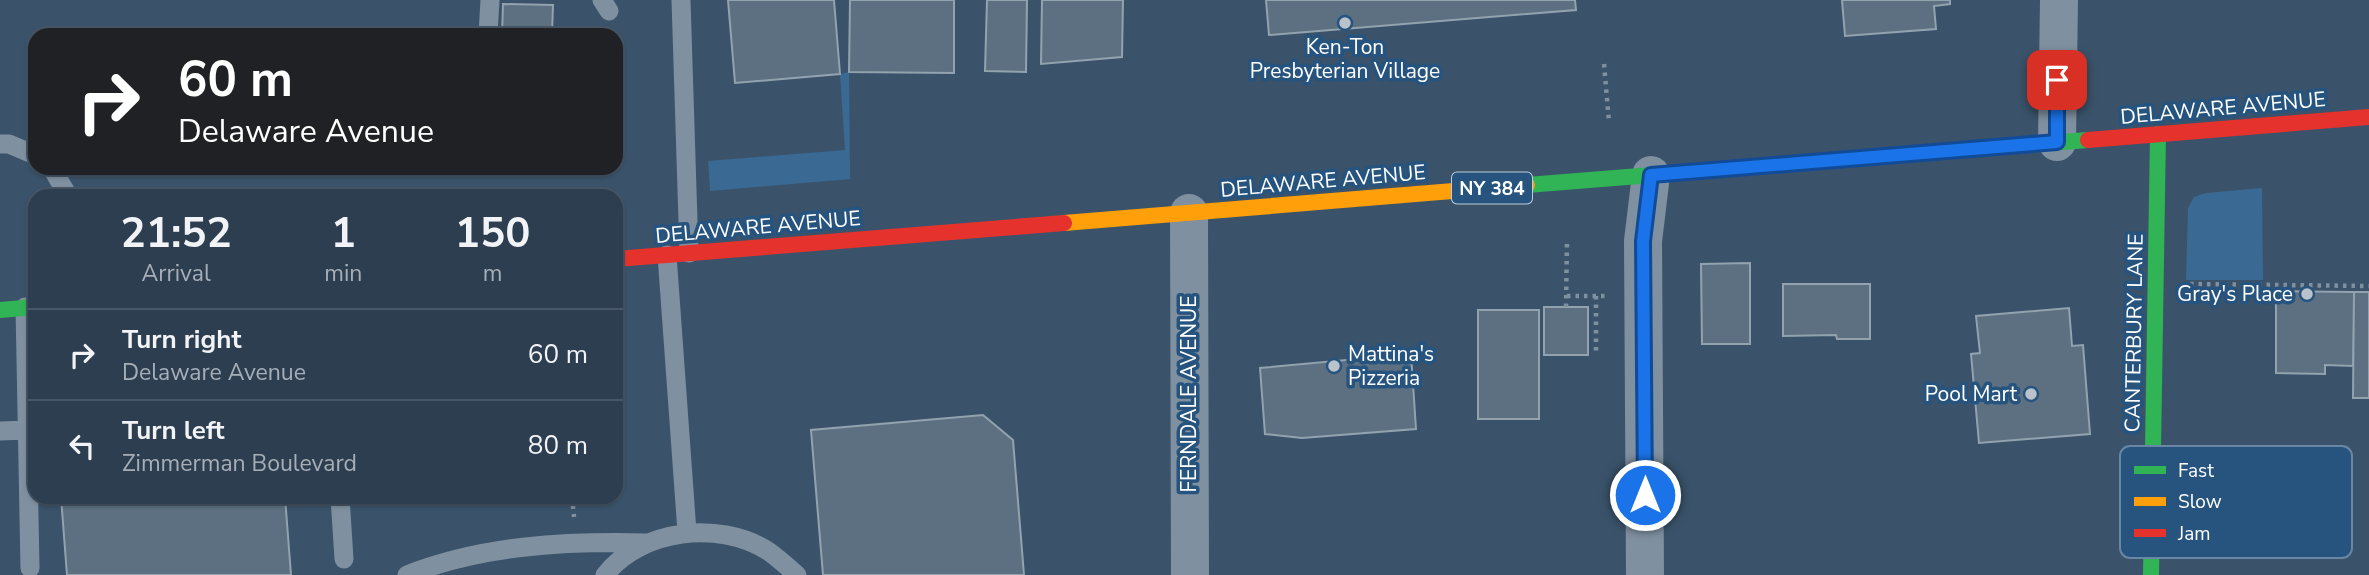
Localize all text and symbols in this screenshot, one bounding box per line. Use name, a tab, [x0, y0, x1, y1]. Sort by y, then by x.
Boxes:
marker: Ken-Ton Presbyterian Village	[1337, 15, 1353, 31]
place label: Ken-Ton Presbyterian Village	[1250, 33, 1440, 85]
text: 60 m	[178, 46, 293, 113]
pin	[2027, 50, 2087, 110]
icon: right	[63, 56, 154, 147]
icon: arrive	[2038, 61, 2076, 99]
street label: DELAWARE AVENUE	[2119, 85, 2327, 131]
text: Delaware Avenue	[178, 110, 434, 153]
street label: DELAWARE AVENUE	[1219, 158, 1427, 204]
road number: NY 384	[1452, 172, 1532, 204]
street label: DELAWARE AVENUE	[654, 204, 862, 250]
text: 21:52	[121, 205, 232, 262]
text: 1	[331, 205, 356, 262]
text: 150	[455, 205, 530, 262]
street label: CANTERBURY LANE	[2118, 233, 2150, 433]
text: Arrival	[142, 258, 211, 289]
text: min	[324, 258, 362, 289]
text: m	[483, 258, 503, 289]
place label: Gray's Place	[2177, 280, 2293, 308]
marker: Gray's Place	[2299, 286, 2315, 302]
street label: FERNDALE AVENUE	[1175, 296, 1203, 492]
text: Turn right	[122, 322, 241, 357]
icon: right	[63, 336, 101, 374]
text: 60 m	[528, 337, 588, 372]
place label: Mattina's Pizzeria	[1348, 340, 1434, 392]
text: Delaware Avenue	[122, 357, 306, 388]
marker: Mattina's Pizzeria	[1326, 358, 1342, 374]
place label: Pool Mart	[1925, 380, 2018, 408]
marker: Pool Mart	[2023, 386, 2039, 402]
text: Turn left	[122, 413, 225, 448]
icon: left	[63, 427, 101, 465]
text: 80 m	[528, 428, 588, 463]
legend	[2120, 446, 2352, 558]
text: Zimmerman Boulevard	[122, 448, 357, 479]
position arrow	[1608, 458, 1682, 532]
text: Fast	[2178, 458, 2214, 484]
text: Slow	[2178, 489, 2222, 515]
text: Jam	[2177, 521, 2211, 547]

